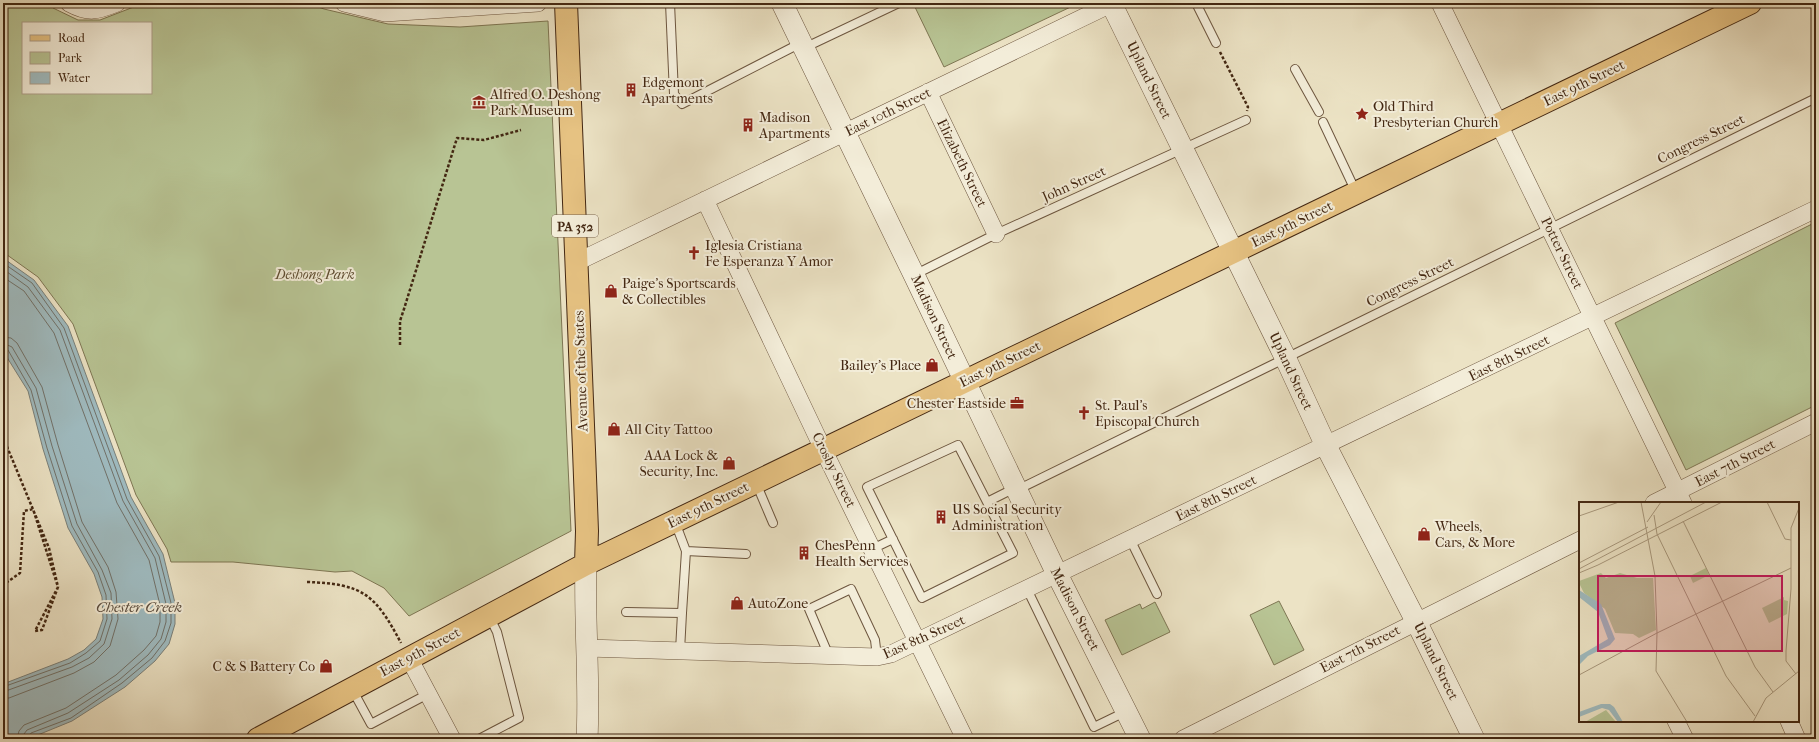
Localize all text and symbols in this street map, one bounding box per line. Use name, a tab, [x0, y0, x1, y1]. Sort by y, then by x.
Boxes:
legend	[22, 22, 152, 94]
text: Road	[58, 31, 85, 45]
street label: Upland Street	[1123, 38, 1175, 122]
text: Park	[58, 51, 83, 65]
street label: East 9th Street	[1541, 56, 1627, 110]
text: Water	[57, 71, 91, 85]
place label: Edgemont Apartments	[641, 74, 713, 107]
building icon: Edgemont Apartments	[623, 82, 639, 98]
street label: East 10th Street	[842, 84, 934, 140]
place label: Alfred O. Deshong Park Museum	[489, 86, 601, 119]
museum icon: Alfred O. Deshong Park Museum	[471, 94, 487, 110]
place label: Old Third Presbyterian Church	[1373, 98, 1498, 131]
place icon: Old Third Presbyterian Church	[1354, 106, 1370, 122]
place label: Madison Apartments	[758, 109, 830, 142]
street label: Congress Street	[1654, 110, 1748, 168]
street label: Elizabeth Street	[933, 116, 991, 210]
building icon: Madison Apartments	[740, 117, 756, 133]
street label: John Street	[1039, 162, 1108, 206]
street label: East 9th Street	[1249, 197, 1335, 251]
street label: Potter Street	[1537, 214, 1587, 292]
road number: PA 352	[552, 215, 598, 237]
place label: Iglesia Cristiana Fe Esperanza Y Amor	[705, 237, 833, 270]
church icon: Iglesia Cristiana Fe Esperanza Y Amor	[686, 245, 702, 261]
street label: Congress Street	[1363, 253, 1457, 311]
park label: Deshong Park	[274, 266, 355, 283]
street label: Madison Street	[907, 272, 961, 362]
place label: Paige's Sportscards & Collectibles	[622, 275, 736, 308]
shop icon: Paige's Sportscards & Collectibles	[603, 283, 619, 299]
street label: Avenue of the States	[570, 310, 592, 433]
street label: Upland Street	[1265, 329, 1317, 413]
street label: East 8th Street	[1466, 331, 1552, 385]
street label: East 9th Street	[957, 337, 1043, 391]
place label: Bailey's Place	[840, 357, 921, 374]
shop icon: Bailey's Place	[924, 357, 940, 373]
place label: Chester Eastside	[907, 395, 1006, 412]
office icon: Chester Eastside	[1009, 395, 1025, 411]
place label: St. Paul's Episcopal Church	[1095, 397, 1200, 430]
church icon: St. Paul's Episcopal Church	[1076, 405, 1092, 421]
shop icon: All City Tattoo	[606, 421, 622, 437]
place label: All City Tattoo	[624, 421, 713, 438]
street label: Crosby Street	[808, 429, 860, 511]
street label: East 7th Street	[1692, 436, 1778, 490]
place label: AAA Lock & Security, Inc.	[640, 447, 718, 480]
shop icon: AAA Lock & Security, Inc.	[721, 455, 737, 471]
street label: East 8th Street	[1173, 471, 1259, 525]
street label: East 9th Street	[665, 478, 751, 532]
place label: US Social Security Administration	[951, 501, 1062, 534]
inset map	[1579, 502, 1799, 722]
building icon: US Social Security Administration	[933, 509, 949, 525]
place label: Wheels, Cars, & More	[1434, 518, 1515, 551]
shop icon: Wheels, Cars, & More	[1416, 526, 1432, 542]
place label: ChesPenn Health Services	[815, 537, 908, 570]
building icon: ChesPenn Health Services	[796, 545, 812, 561]
street label: Madison Street	[1047, 564, 1103, 654]
shop icon: AutoZone	[729, 595, 745, 611]
place label: AutoZone	[747, 595, 808, 612]
water label: Chester Creek	[96, 598, 182, 616]
street label: East 8th Street	[880, 611, 968, 663]
street label: Upland Street	[1410, 619, 1462, 703]
street label: East 7th Street	[1317, 622, 1403, 676]
street label: East 9th Street	[377, 624, 463, 680]
place label: C & S Battery Co	[212, 658, 315, 675]
shop icon: C & S Battery Co	[318, 658, 334, 674]

